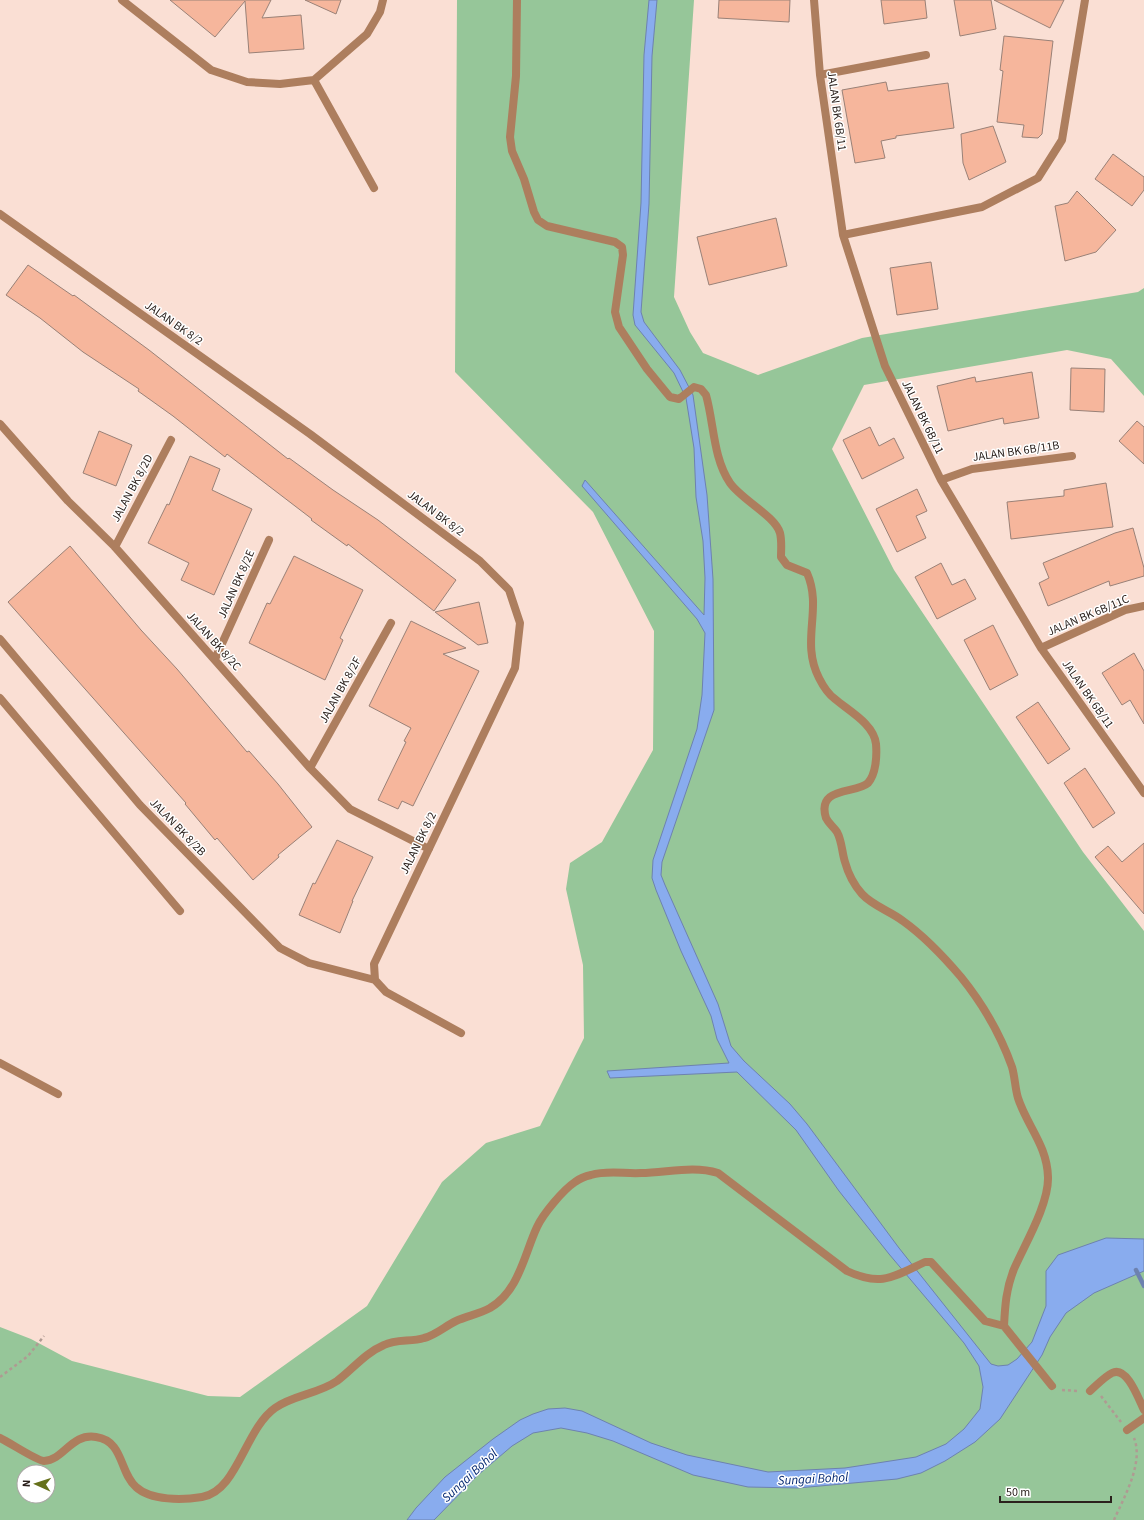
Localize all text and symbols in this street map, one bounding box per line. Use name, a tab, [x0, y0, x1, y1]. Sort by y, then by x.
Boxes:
street label: JALAN BK 6B/11	[822, 70, 851, 152]
street label: JALAN BK 8/2	[141, 297, 206, 350]
street label: JALAN BK 6B/11	[897, 377, 948, 457]
street label: JALAN BK 6B/11B	[972, 437, 1061, 466]
street label: JALAN BK 8/2D	[107, 451, 157, 525]
street label: JALAN BK 8/2	[404, 486, 468, 540]
street label: JALAN BK 8/2E	[214, 547, 259, 621]
street label: JALAN BK 6B/11C	[1045, 591, 1132, 640]
street label: JALAN BK 8/2C	[182, 608, 245, 675]
street label: JALAN BK 8/2F	[315, 654, 366, 726]
street label: JALAN BK 6B/11	[1058, 656, 1118, 732]
street label: JALAN BK 8/2B	[146, 795, 210, 860]
street label: JALAN BK 8/2	[396, 809, 441, 877]
water label: Sungai Bohol	[438, 1445, 502, 1506]
north arrow	[16, 1464, 56, 1504]
water label: Sungai Bohol	[777, 1468, 850, 1490]
scale bar	[1000, 1478, 1111, 1504]
text: N	[19, 1479, 34, 1488]
text: 50 m	[1006, 1484, 1030, 1501]

